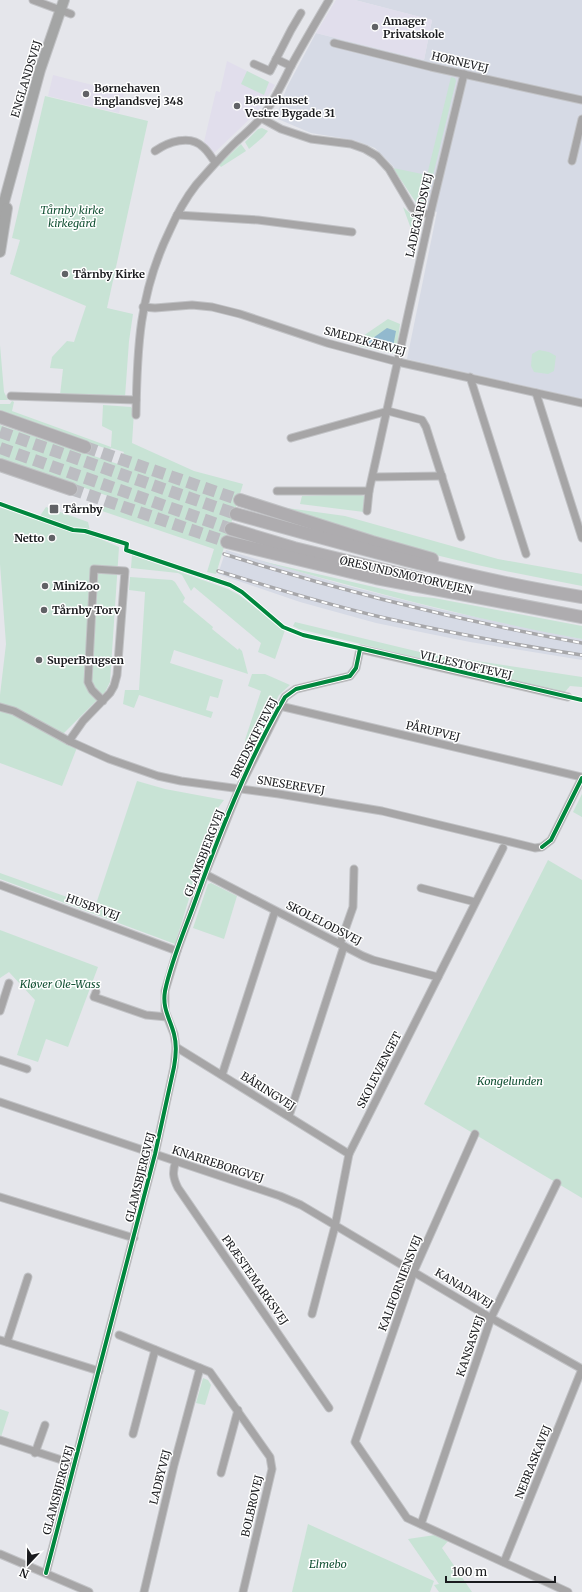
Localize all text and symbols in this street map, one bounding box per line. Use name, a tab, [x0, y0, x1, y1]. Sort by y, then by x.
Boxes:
place label: Amager Privatskole	[382, 14, 444, 41]
marker: Amager Privatskole	[370, 22, 380, 32]
street label: ENGLANDSVEJ	[8, 39, 44, 119]
street label: HORNEVEJ	[430, 49, 490, 75]
place label: Børnehaven Englandsvej 348	[94, 81, 184, 108]
marker: Børnehaven Englandsvej 348	[81, 89, 91, 99]
place label: Børnehuset Vestre Bygade 31	[244, 93, 335, 120]
marker: Børnehuset Vestre Bygade 31	[232, 101, 242, 111]
street label: LADEGÅRDSVEJ	[402, 171, 436, 259]
park label: Tårnby kirke kirkegård	[40, 203, 104, 230]
place label: Tårnby Kirke	[73, 267, 145, 281]
marker: Tårnby Kirke	[60, 269, 70, 279]
street label: SMEDEKÆRVEJ	[322, 323, 408, 359]
place label: Tårnby	[63, 502, 103, 516]
marker: Tårnby	[48, 503, 60, 515]
place label: Netto	[14, 531, 44, 545]
marker: Netto	[47, 533, 57, 543]
street label: ØRESUNDSMOTORVEJEN	[338, 553, 474, 597]
place label: MiniZoo	[53, 579, 100, 593]
marker: MiniZoo	[40, 581, 50, 591]
place label: Tårnby Torv	[52, 603, 121, 617]
marker: Tårnby Torv	[39, 605, 49, 615]
street label: VILLESTOFTEVEJ	[418, 647, 513, 682]
place label: SuperBrugsen	[47, 653, 124, 667]
marker: SuperBrugsen	[34, 655, 44, 665]
street label: BREDSKIFTEVEJ	[228, 695, 280, 781]
street label: PÅRUPVEJ	[405, 718, 461, 744]
street label: SNESEREVEJ	[256, 773, 326, 797]
street label: GLAMSBJERGVEJ	[181, 807, 227, 899]
street label: HUSBYVEJ	[64, 891, 122, 923]
street label: SKOLELODSVEJ	[284, 898, 364, 948]
park label: Kløver Ole-Wass	[19, 977, 101, 991]
street label: SKOLEVÆNGET	[354, 1029, 404, 1111]
street label: BÅRINGVEJ	[238, 1069, 298, 1113]
park label: Kongelunden	[476, 1074, 543, 1088]
street label: GLAMSBJERGVEJ	[122, 1131, 158, 1223]
street label: KNARREBORGVEJ	[170, 1143, 266, 1185]
street label: PRÆSTEMARKSVEJ	[219, 1232, 291, 1328]
street label: KALIFORNIENSVEJ	[375, 1233, 425, 1333]
street label: KANADAVEJ	[432, 1265, 496, 1311]
street label: KANSASVEJ	[453, 1314, 487, 1378]
street label: NEBRASKAVEJ	[512, 1423, 554, 1501]
street label: GLAMSBJERGVEJ	[39, 1444, 77, 1536]
street label: LADBYVEJ	[146, 1448, 174, 1506]
street label: BOLBROVEJ	[238, 1474, 266, 1538]
north arrow	[8, 1544, 48, 1584]
park label: Elmebo	[309, 1557, 347, 1571]
scale bar	[446, 1558, 555, 1584]
text: 100 m	[452, 1564, 487, 1579]
text: N	[17, 1565, 31, 1581]

